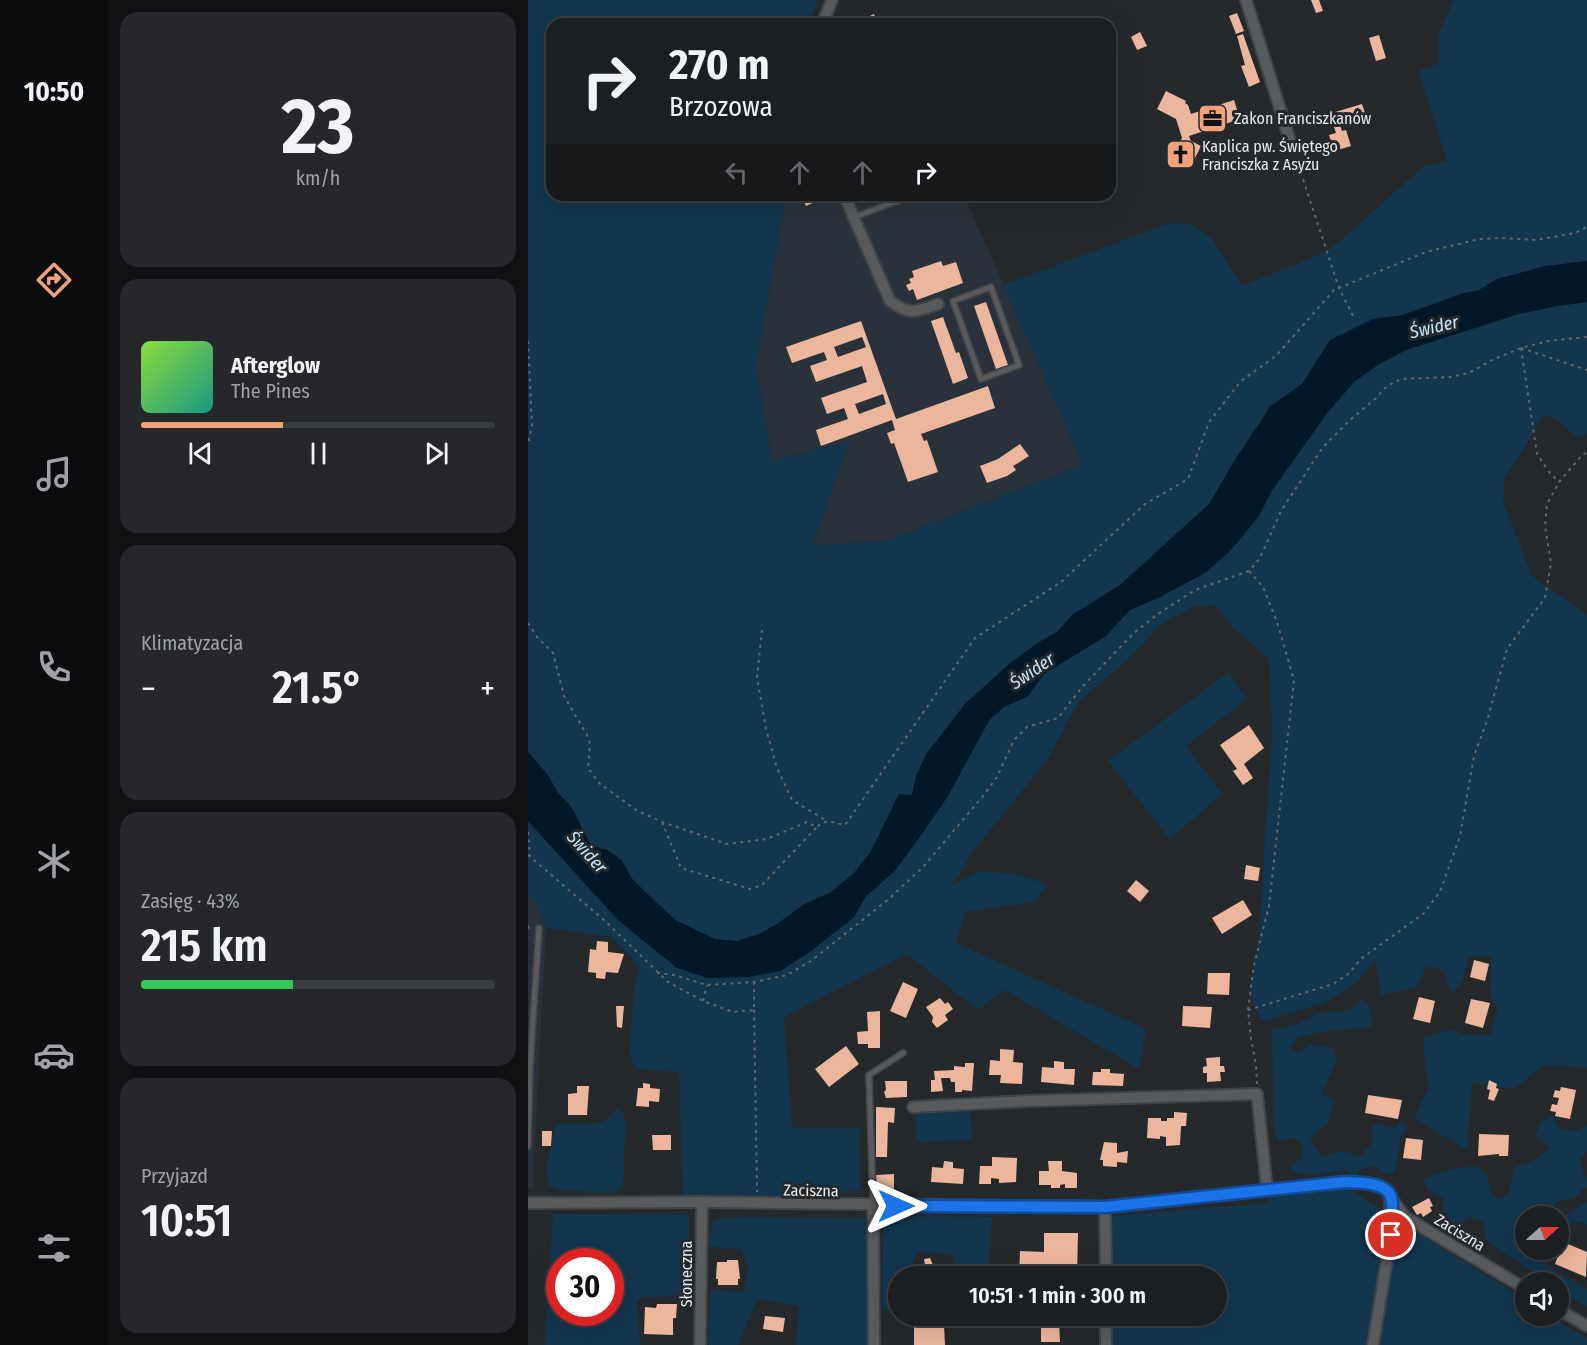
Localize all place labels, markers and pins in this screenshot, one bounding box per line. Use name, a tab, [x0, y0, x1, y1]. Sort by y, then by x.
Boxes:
office icon: Zakon Franciszkanów	[1197, 102, 1229, 134]
place label: Zakon Franciszkanów	[1234, 109, 1372, 128]
place label: Kaplica pw. Świętego Franciszka z Asyżu	[1202, 137, 1338, 174]
church icon: Kaplica pw. Świętego Franciszka z Asyżu	[1165, 139, 1197, 171]
pin	[1365, 1209, 1416, 1260]

